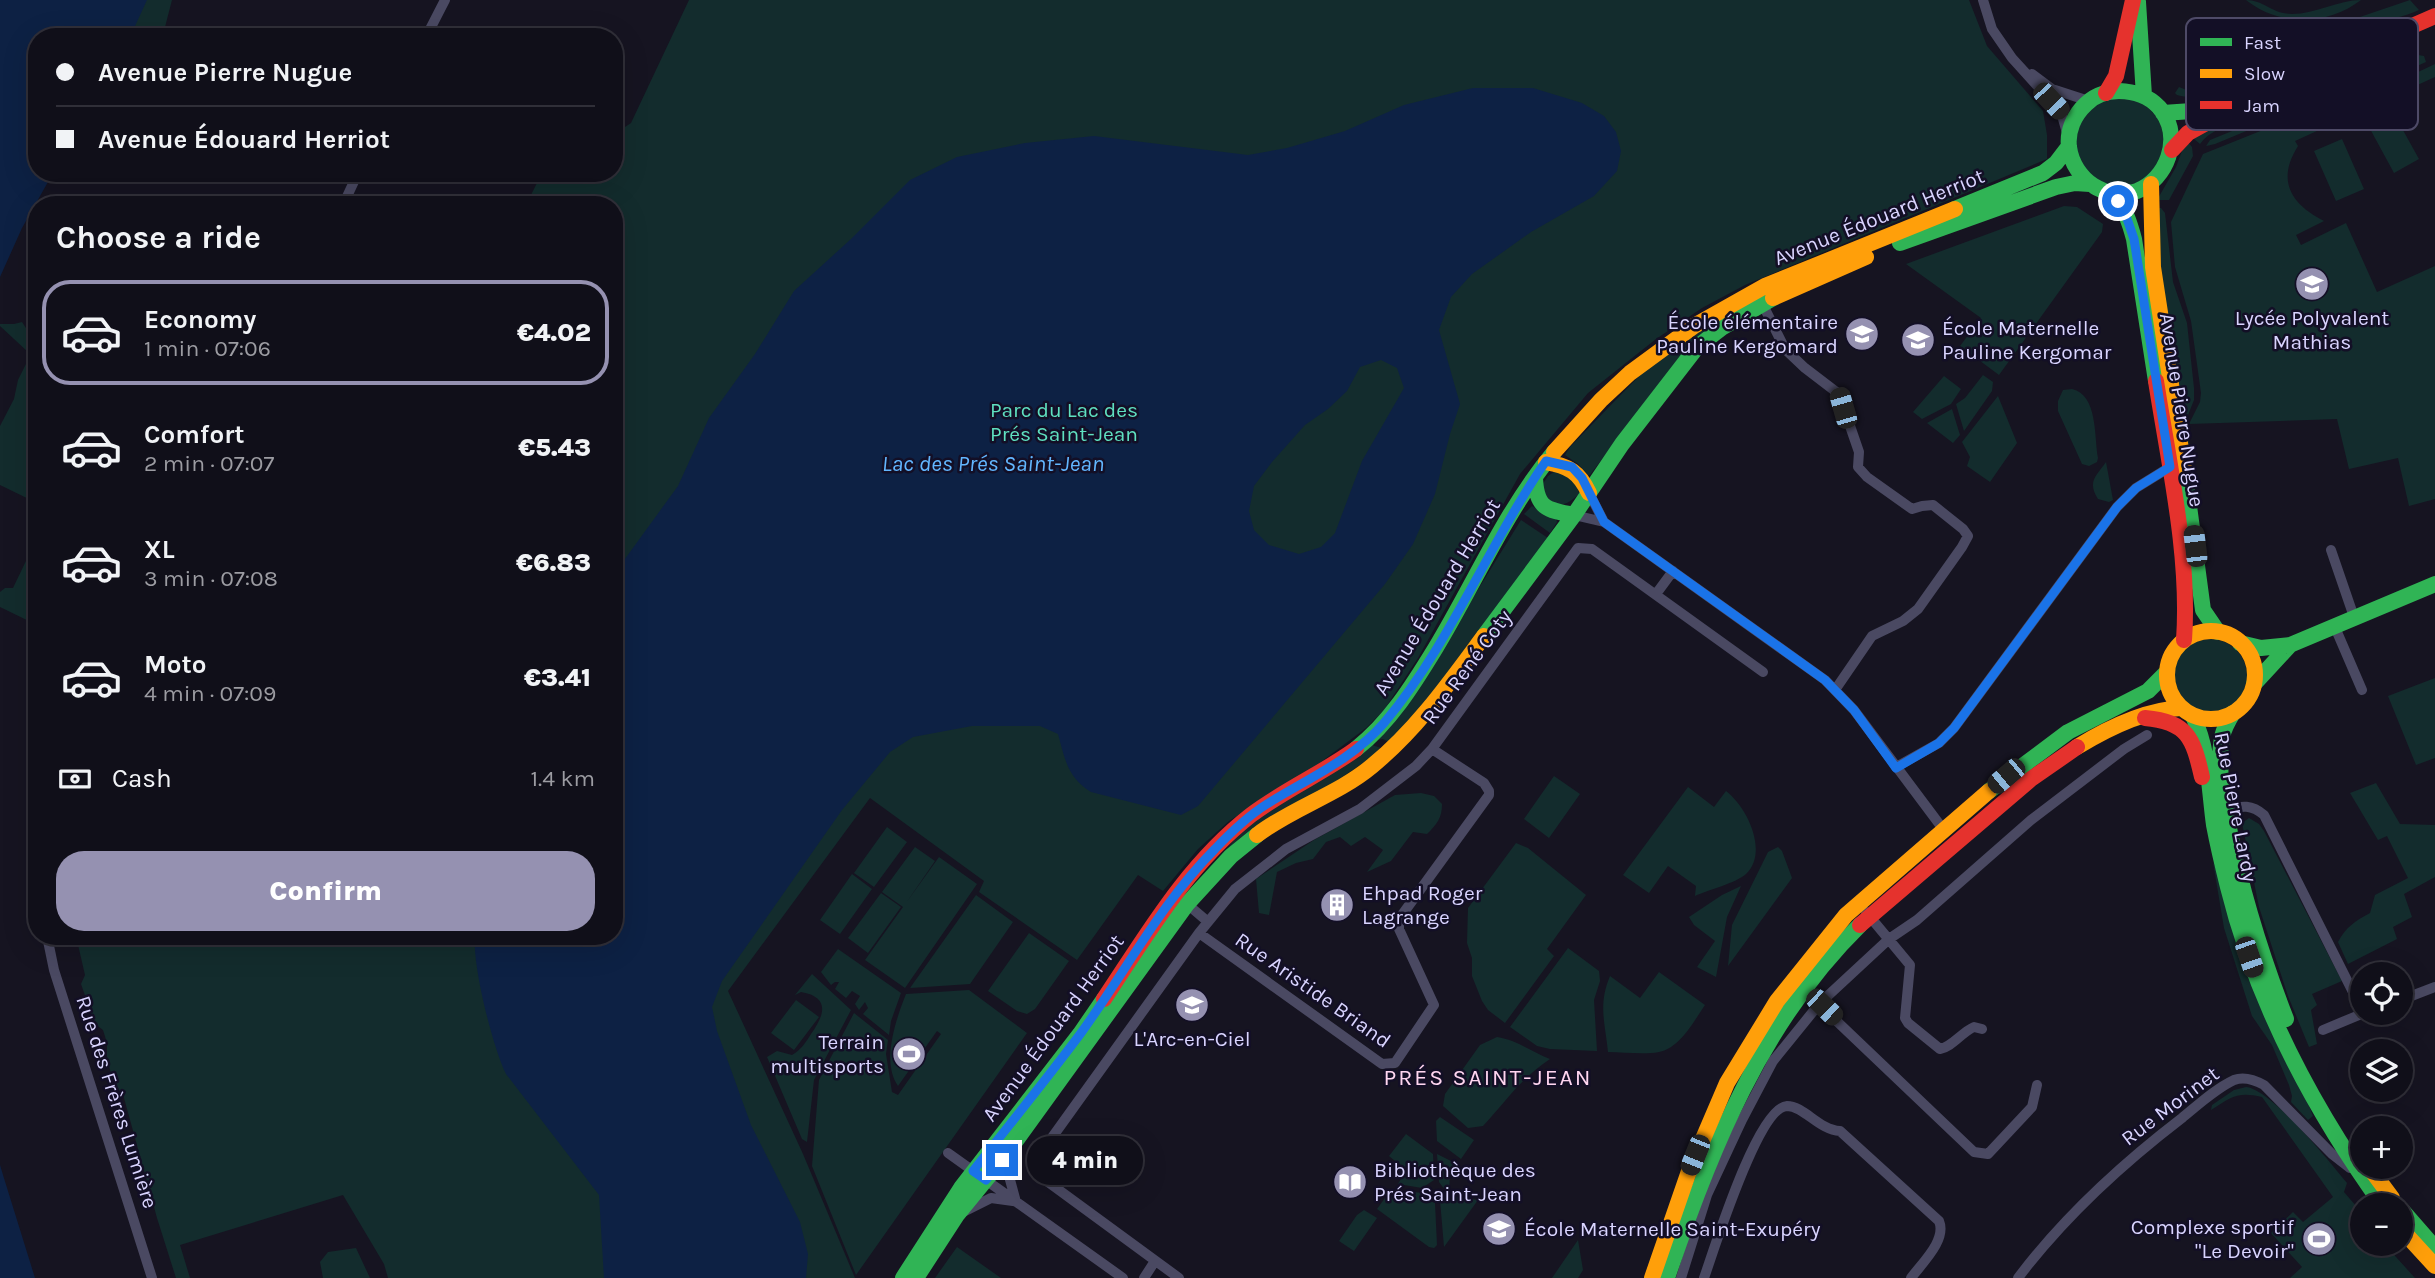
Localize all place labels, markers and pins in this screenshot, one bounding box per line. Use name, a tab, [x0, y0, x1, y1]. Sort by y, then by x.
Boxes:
school or university icon: Lycée Polyvalent Mathias	[2293, 265, 2331, 303]
place label: Lycée Polyvalent Mathias	[2235, 306, 2389, 354]
place label: École élémentaire Pauline Kergomard	[1656, 310, 1838, 358]
school or university icon: École élémentaire Pauline Kergomard	[1843, 315, 1881, 353]
place label: École Maternelle Pauline Kergomar	[1942, 316, 2112, 364]
school or university icon: École Maternelle Pauline Kergomar	[1899, 321, 1937, 359]
place label: Ehpad Roger Lagrange	[1362, 881, 1483, 929]
building icon: Ehpad Roger Lagrange	[1318, 886, 1356, 924]
school or university icon: L'Arc-en-Ciel	[1173, 986, 1211, 1024]
place label: L'Arc-en-Ciel	[1133, 1027, 1251, 1051]
place label: Terrain multisports	[770, 1030, 884, 1078]
sports icon: Terrain multisports	[890, 1035, 928, 1073]
place label: Bibliothèque des Prés Saint-Jean	[1374, 1158, 1536, 1206]
library icon: Bibliothèque des Prés Saint-Jean	[1331, 1163, 1369, 1201]
school or university icon: École Maternelle Saint-Exupéry	[1480, 1210, 1518, 1248]
place label: Complexe sportif "Le Devoir"	[2131, 1215, 2295, 1263]
place label: École Maternelle Saint-Exupéry	[1524, 1217, 1821, 1241]
sports icon: Complexe sportif "Le Devoir"	[2300, 1220, 2338, 1258]

